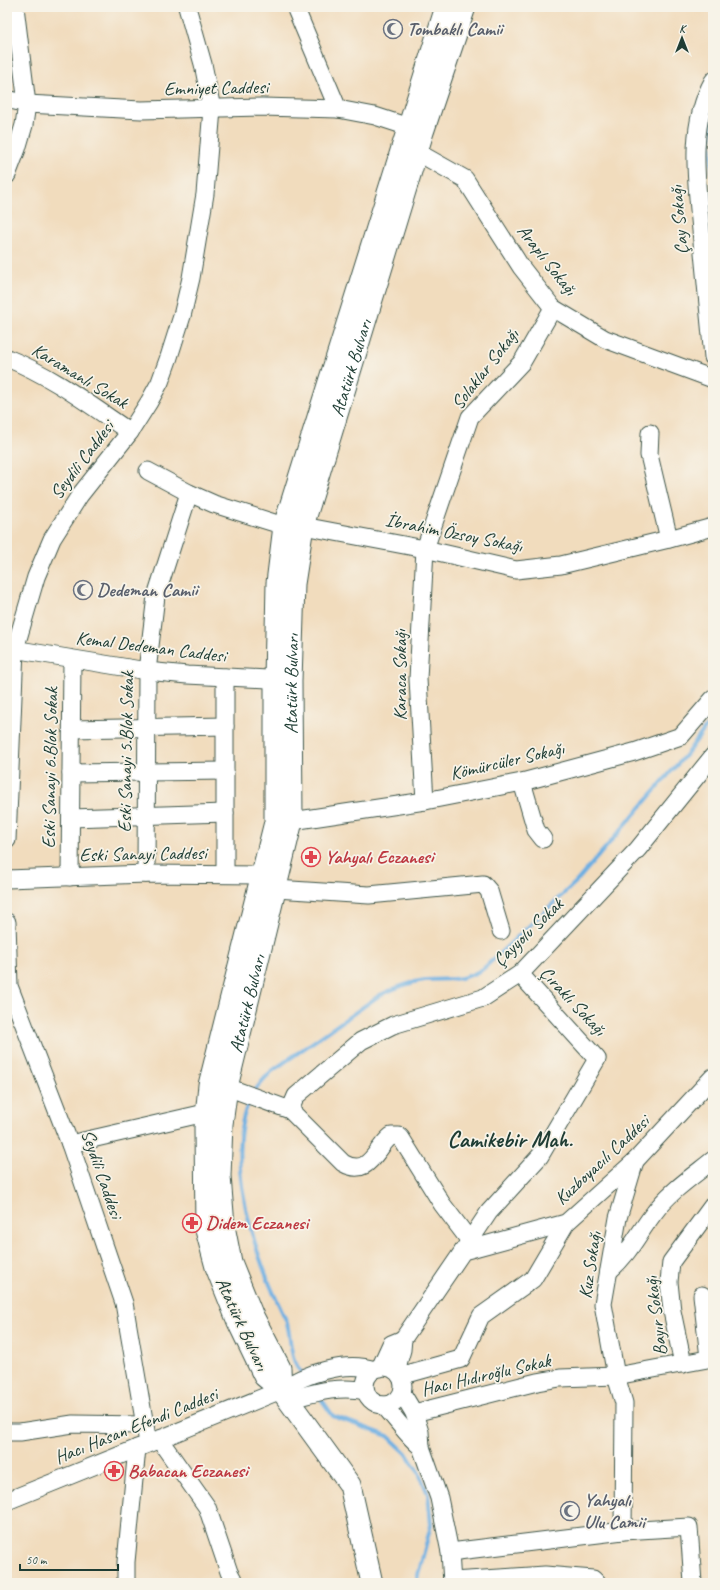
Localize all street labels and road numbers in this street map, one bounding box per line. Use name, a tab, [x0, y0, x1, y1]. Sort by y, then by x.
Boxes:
street label: Emniyet Caddesi	[164, 75, 271, 101]
street label: Çay Sokağı	[664, 183, 694, 255]
street label: Araplı Sokağı	[512, 220, 583, 301]
street label: Atatürk Bulvarı	[325, 315, 378, 419]
street label: Solaklar Sokağı	[446, 322, 525, 414]
street label: Karamanlı Sokak	[28, 338, 133, 415]
street label: Seydili Caddesi	[45, 414, 121, 504]
street label: İbrahim Özsoy Sokağı	[383, 508, 526, 558]
street label: Kemal Dedeman Caddesi	[75, 626, 230, 668]
street label: Karaca Sokağı	[388, 628, 412, 721]
street label: Atatürk Bulvarı	[279, 632, 304, 734]
street label: Eski Sanayi 5.Blok Sokak	[113, 669, 139, 833]
street label: Eski Sanayi 6.Blok Sokak	[37, 685, 63, 849]
street label: Kömürcüler Sokağı	[448, 736, 568, 786]
street label: Eski Sanayi Caddesi	[79, 841, 209, 867]
street label: Çayyolu Sokak	[488, 892, 569, 971]
street label: Atatürk Bulvarı	[224, 951, 271, 1055]
street label: Çıraklı Sokağı	[535, 961, 612, 1042]
street label: Kuzboyacılı Caddesi	[549, 1108, 656, 1210]
street label: Seydili Caddesi	[76, 1126, 129, 1224]
street label: Kuz Sokağı	[573, 1228, 607, 1300]
street label: Atatürk Bulvarı	[210, 1273, 275, 1376]
street label: Bayır Sokağı	[639, 1273, 673, 1357]
street label: Hacı Hıdıroğlu Sokak	[419, 1348, 555, 1402]
street label: Hacı Hasan Efendi Caddesi	[51, 1381, 223, 1470]

